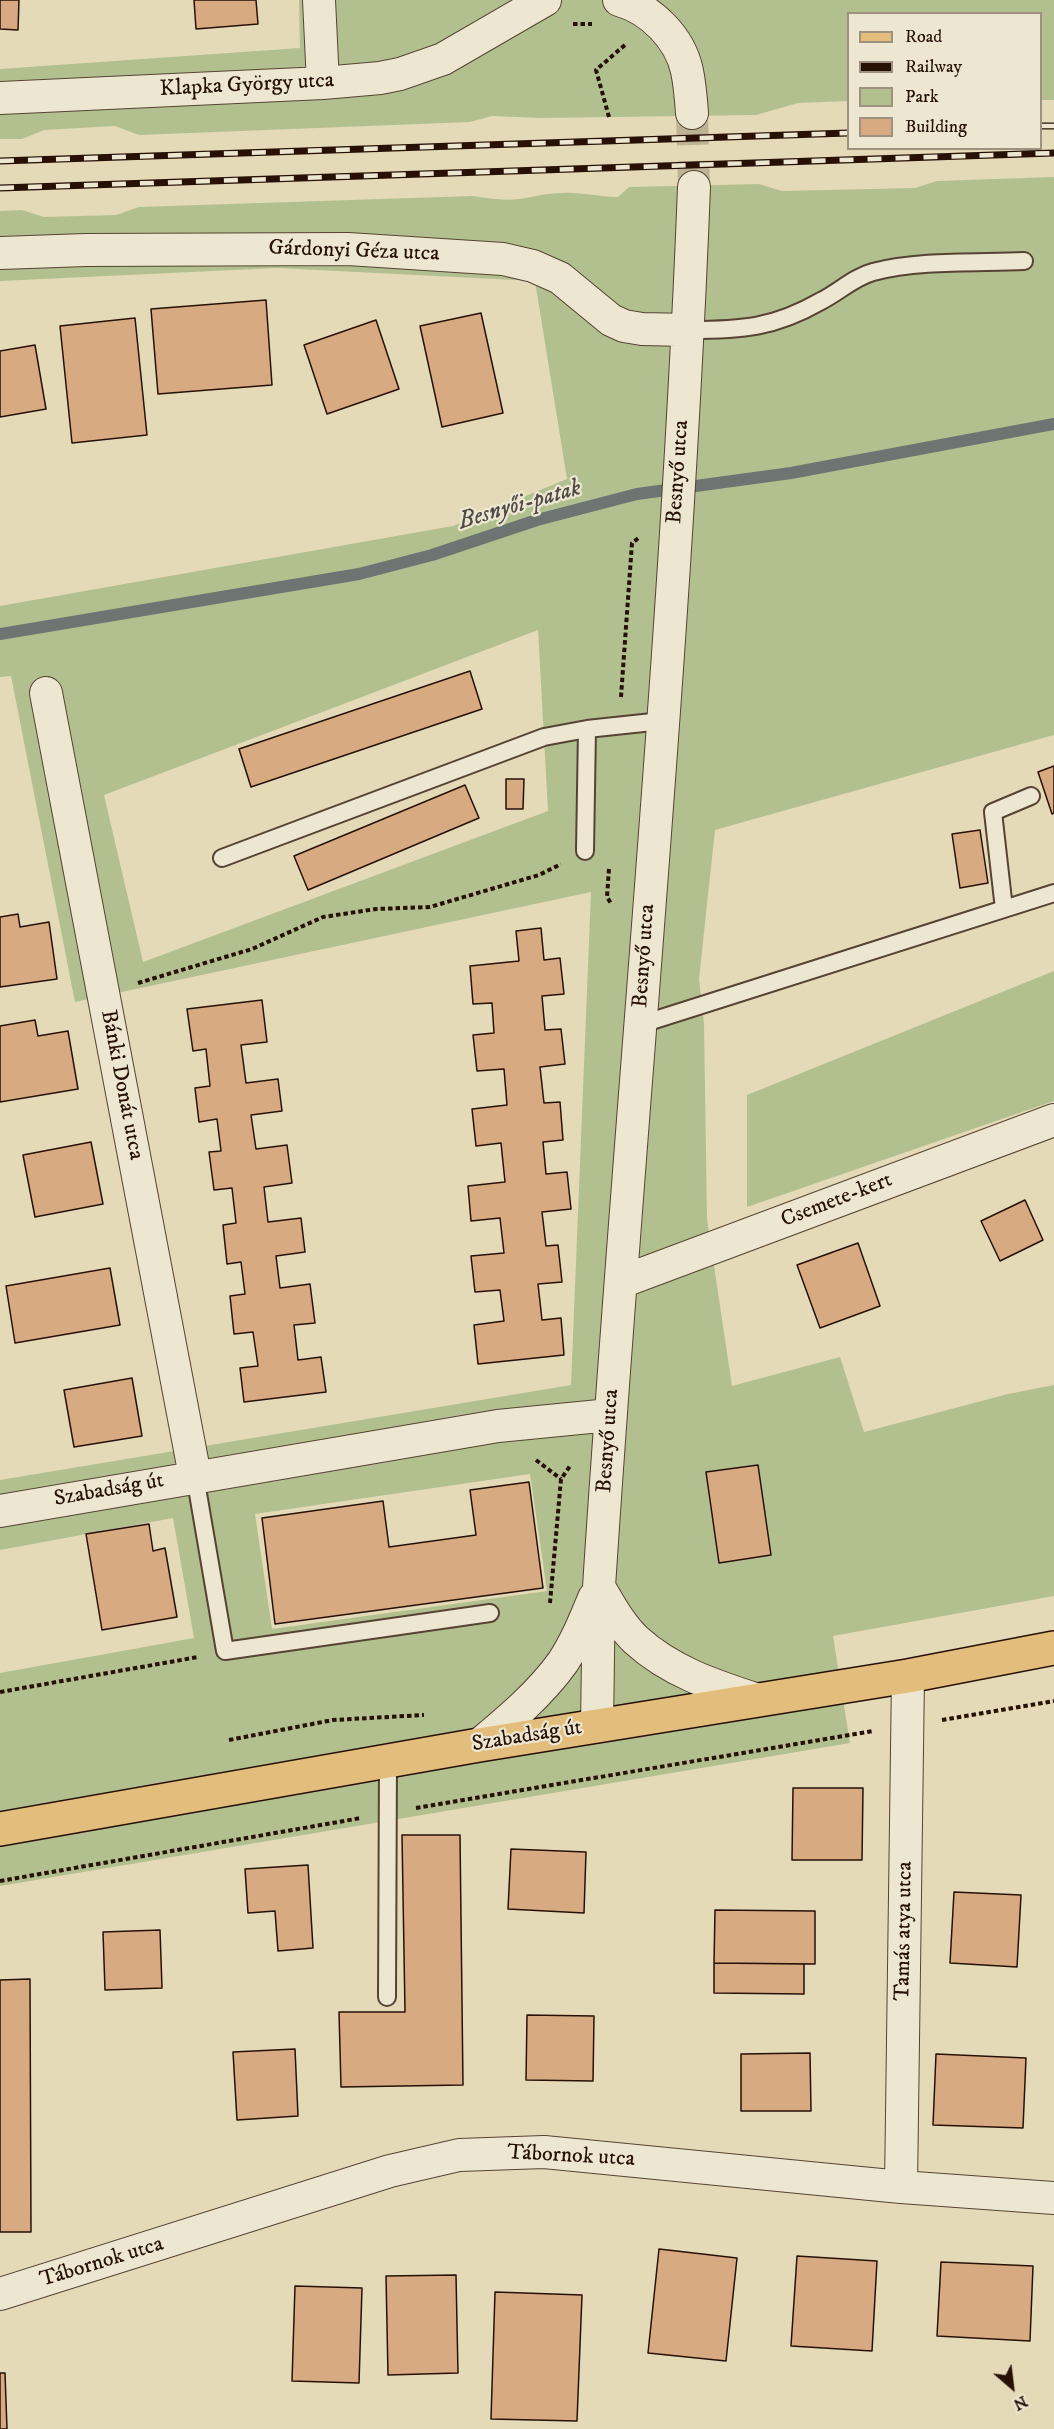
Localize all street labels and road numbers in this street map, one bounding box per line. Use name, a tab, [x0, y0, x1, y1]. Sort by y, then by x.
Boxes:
street label: Klapka György utca	[159, 68, 335, 104]
street label: Gárdonyi Géza utca	[268, 236, 440, 268]
street label: Besnyő utca	[662, 419, 696, 525]
street label: Besnyő utca	[628, 903, 662, 1009]
street label: Bánki Donát utca	[94, 1008, 148, 1162]
street label: Csemete-kert	[778, 1168, 896, 1234]
street label: Besnyő utca	[592, 1388, 626, 1494]
street label: Szabadság út	[52, 1468, 166, 1514]
street label: Szabadság út	[470, 1715, 584, 1759]
street label: Tamás atya utca	[891, 1861, 919, 2001]
street label: Tábornok utca	[507, 2140, 635, 2174]
street label: Tábornok utca	[37, 2232, 167, 2294]

